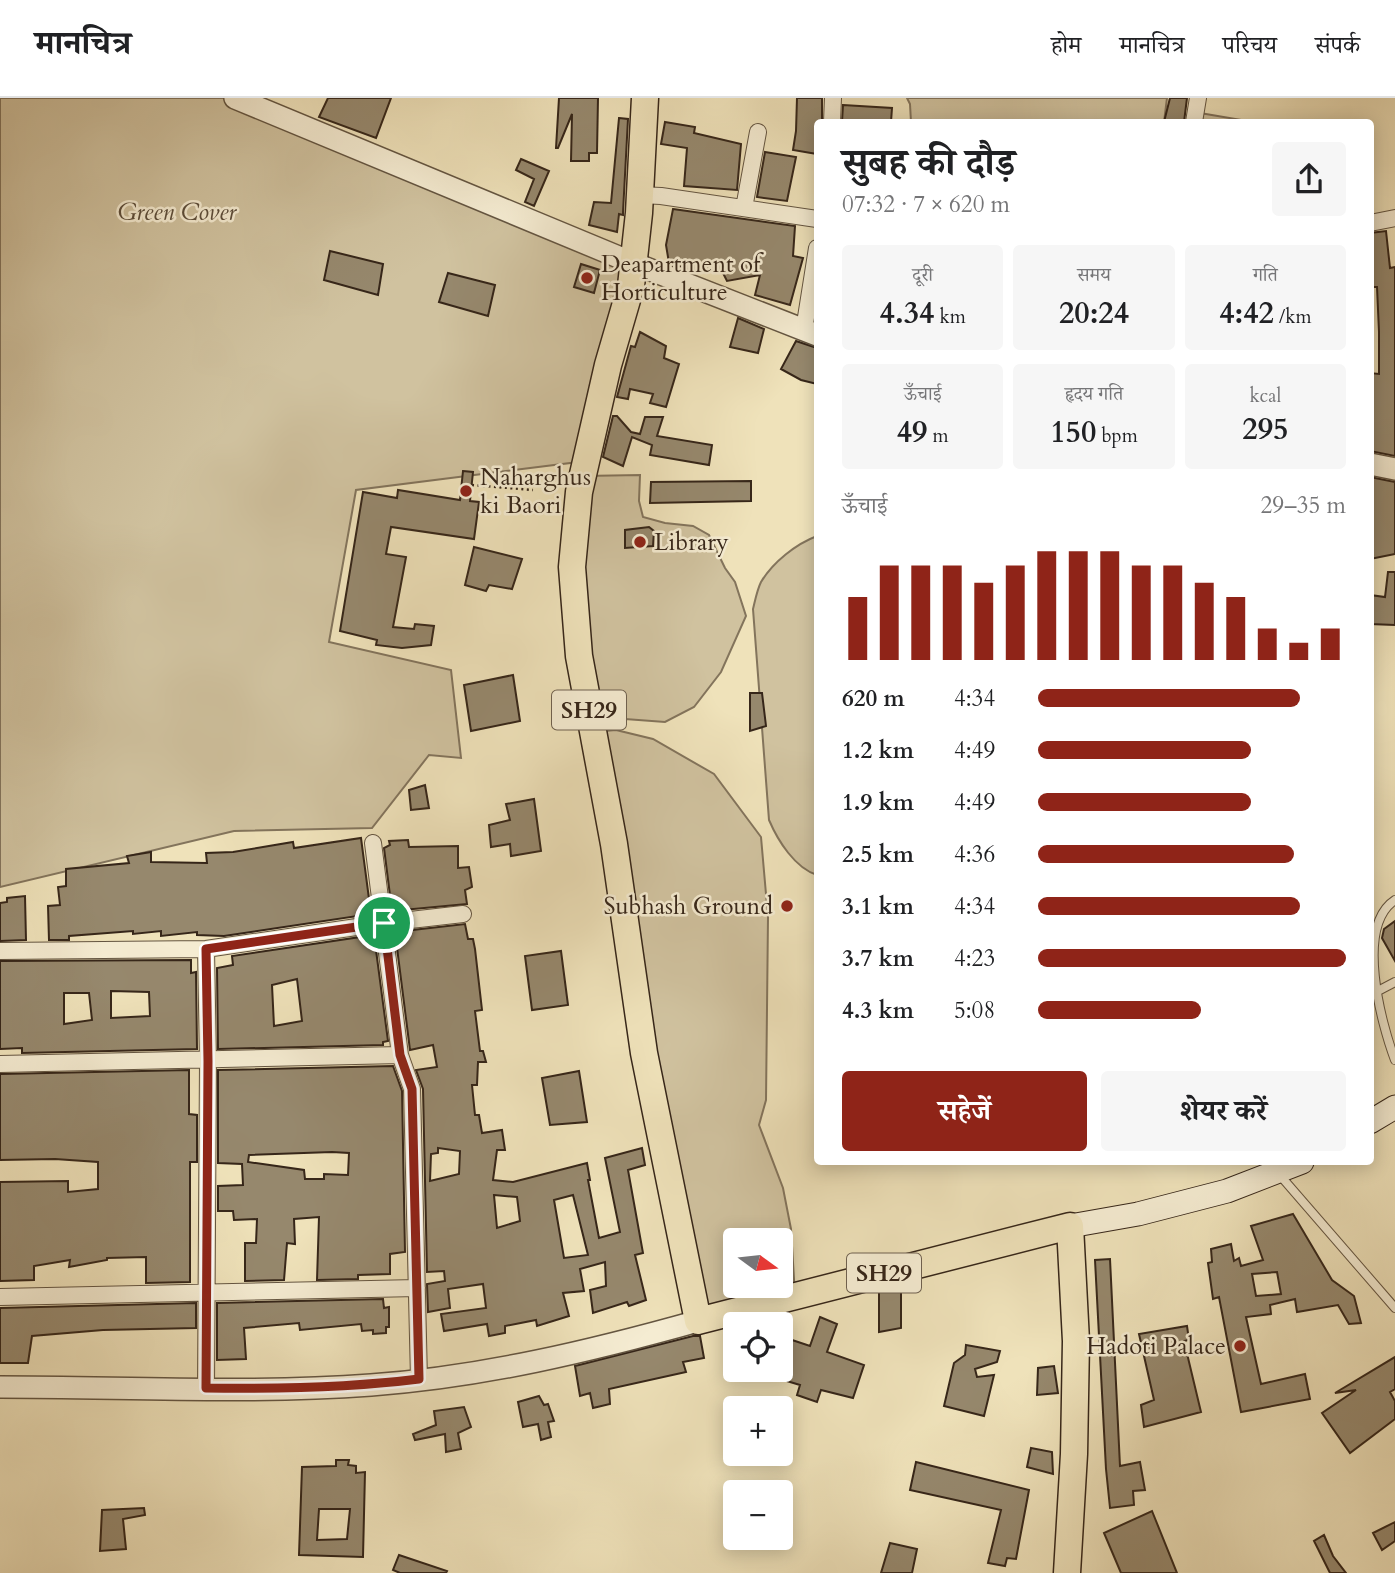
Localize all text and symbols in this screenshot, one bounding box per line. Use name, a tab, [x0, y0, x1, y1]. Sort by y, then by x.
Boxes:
text: मानचित्र	[35, 21, 131, 66]
text: होम	[1051, 29, 1081, 62]
text: मानचित्र	[1119, 29, 1185, 62]
text: परिचय	[1223, 29, 1277, 62]
text: संपर्क	[1315, 29, 1360, 62]
text: सुबह की दौड़	[842, 137, 1015, 189]
button: share	[1272, 142, 1346, 216]
text: 07:32 · 7 × 620 m	[842, 189, 1010, 220]
park label: Green Cover	[118, 196, 238, 229]
place label: Deapartment of Horticulture	[601, 248, 764, 309]
text: दूरी	[912, 262, 933, 288]
text: समय	[1077, 262, 1111, 288]
text: गति	[1253, 262, 1278, 288]
marker: Deapartment of Horticulture	[579, 270, 595, 286]
text: 4.34	[880, 293, 934, 334]
text: 20:24	[1059, 293, 1129, 334]
text: 4:42	[1219, 293, 1274, 334]
text: km	[934, 304, 966, 330]
text: /km	[1274, 304, 1311, 330]
text: ऊँचाई	[904, 381, 941, 407]
text: हृदय गति	[1065, 381, 1123, 407]
text: kcal	[1249, 383, 1281, 409]
text: 295	[1242, 409, 1288, 450]
text: 49	[897, 412, 927, 453]
text: 150	[1050, 412, 1096, 453]
text: m	[927, 423, 949, 449]
text: bpm	[1096, 423, 1138, 449]
place label: Naharghus ki Baori	[480, 461, 591, 522]
marker: Naharghus ki Baori	[458, 483, 474, 499]
text: ऊँचाई	[842, 490, 887, 521]
text: 29–35 m	[1261, 490, 1346, 521]
place label: Library	[654, 526, 729, 559]
marker: Library	[632, 534, 648, 550]
text: 620 m	[842, 683, 905, 714]
text: 4:34	[954, 683, 995, 714]
road number: SH29	[552, 690, 626, 730]
text: 1.2 km	[842, 735, 914, 766]
text: 4:49	[954, 735, 995, 766]
text: 1.9 km	[842, 787, 914, 818]
text: 4:49	[954, 787, 995, 818]
text: 2.5 km	[842, 839, 914, 870]
text: 4:36	[954, 839, 995, 870]
place label: Subhash Ground	[603, 890, 773, 923]
text: 3.1 km	[842, 891, 914, 922]
text: 4:34	[954, 891, 995, 922]
pin	[354, 893, 414, 953]
marker: Subhash Ground	[779, 898, 795, 914]
icon: arrive	[365, 904, 403, 942]
text: 3.7 km	[842, 943, 914, 974]
text: 4:23	[954, 943, 995, 974]
text: 4.3 km	[842, 995, 914, 1026]
text: 5:08	[954, 995, 995, 1026]
button: सहेजें	[842, 1071, 1087, 1151]
button: शेयर करें	[1101, 1071, 1346, 1151]
north arrow	[723, 1228, 793, 1298]
map controls	[723, 1228, 793, 1550]
road number: SH29	[847, 1254, 921, 1292]
button: locate	[723, 1312, 793, 1382]
place label: Hadoti Palace	[1086, 1330, 1226, 1363]
marker: Hadoti Palace	[1232, 1338, 1248, 1354]
button: +	[723, 1396, 793, 1466]
button: −	[723, 1480, 793, 1550]

